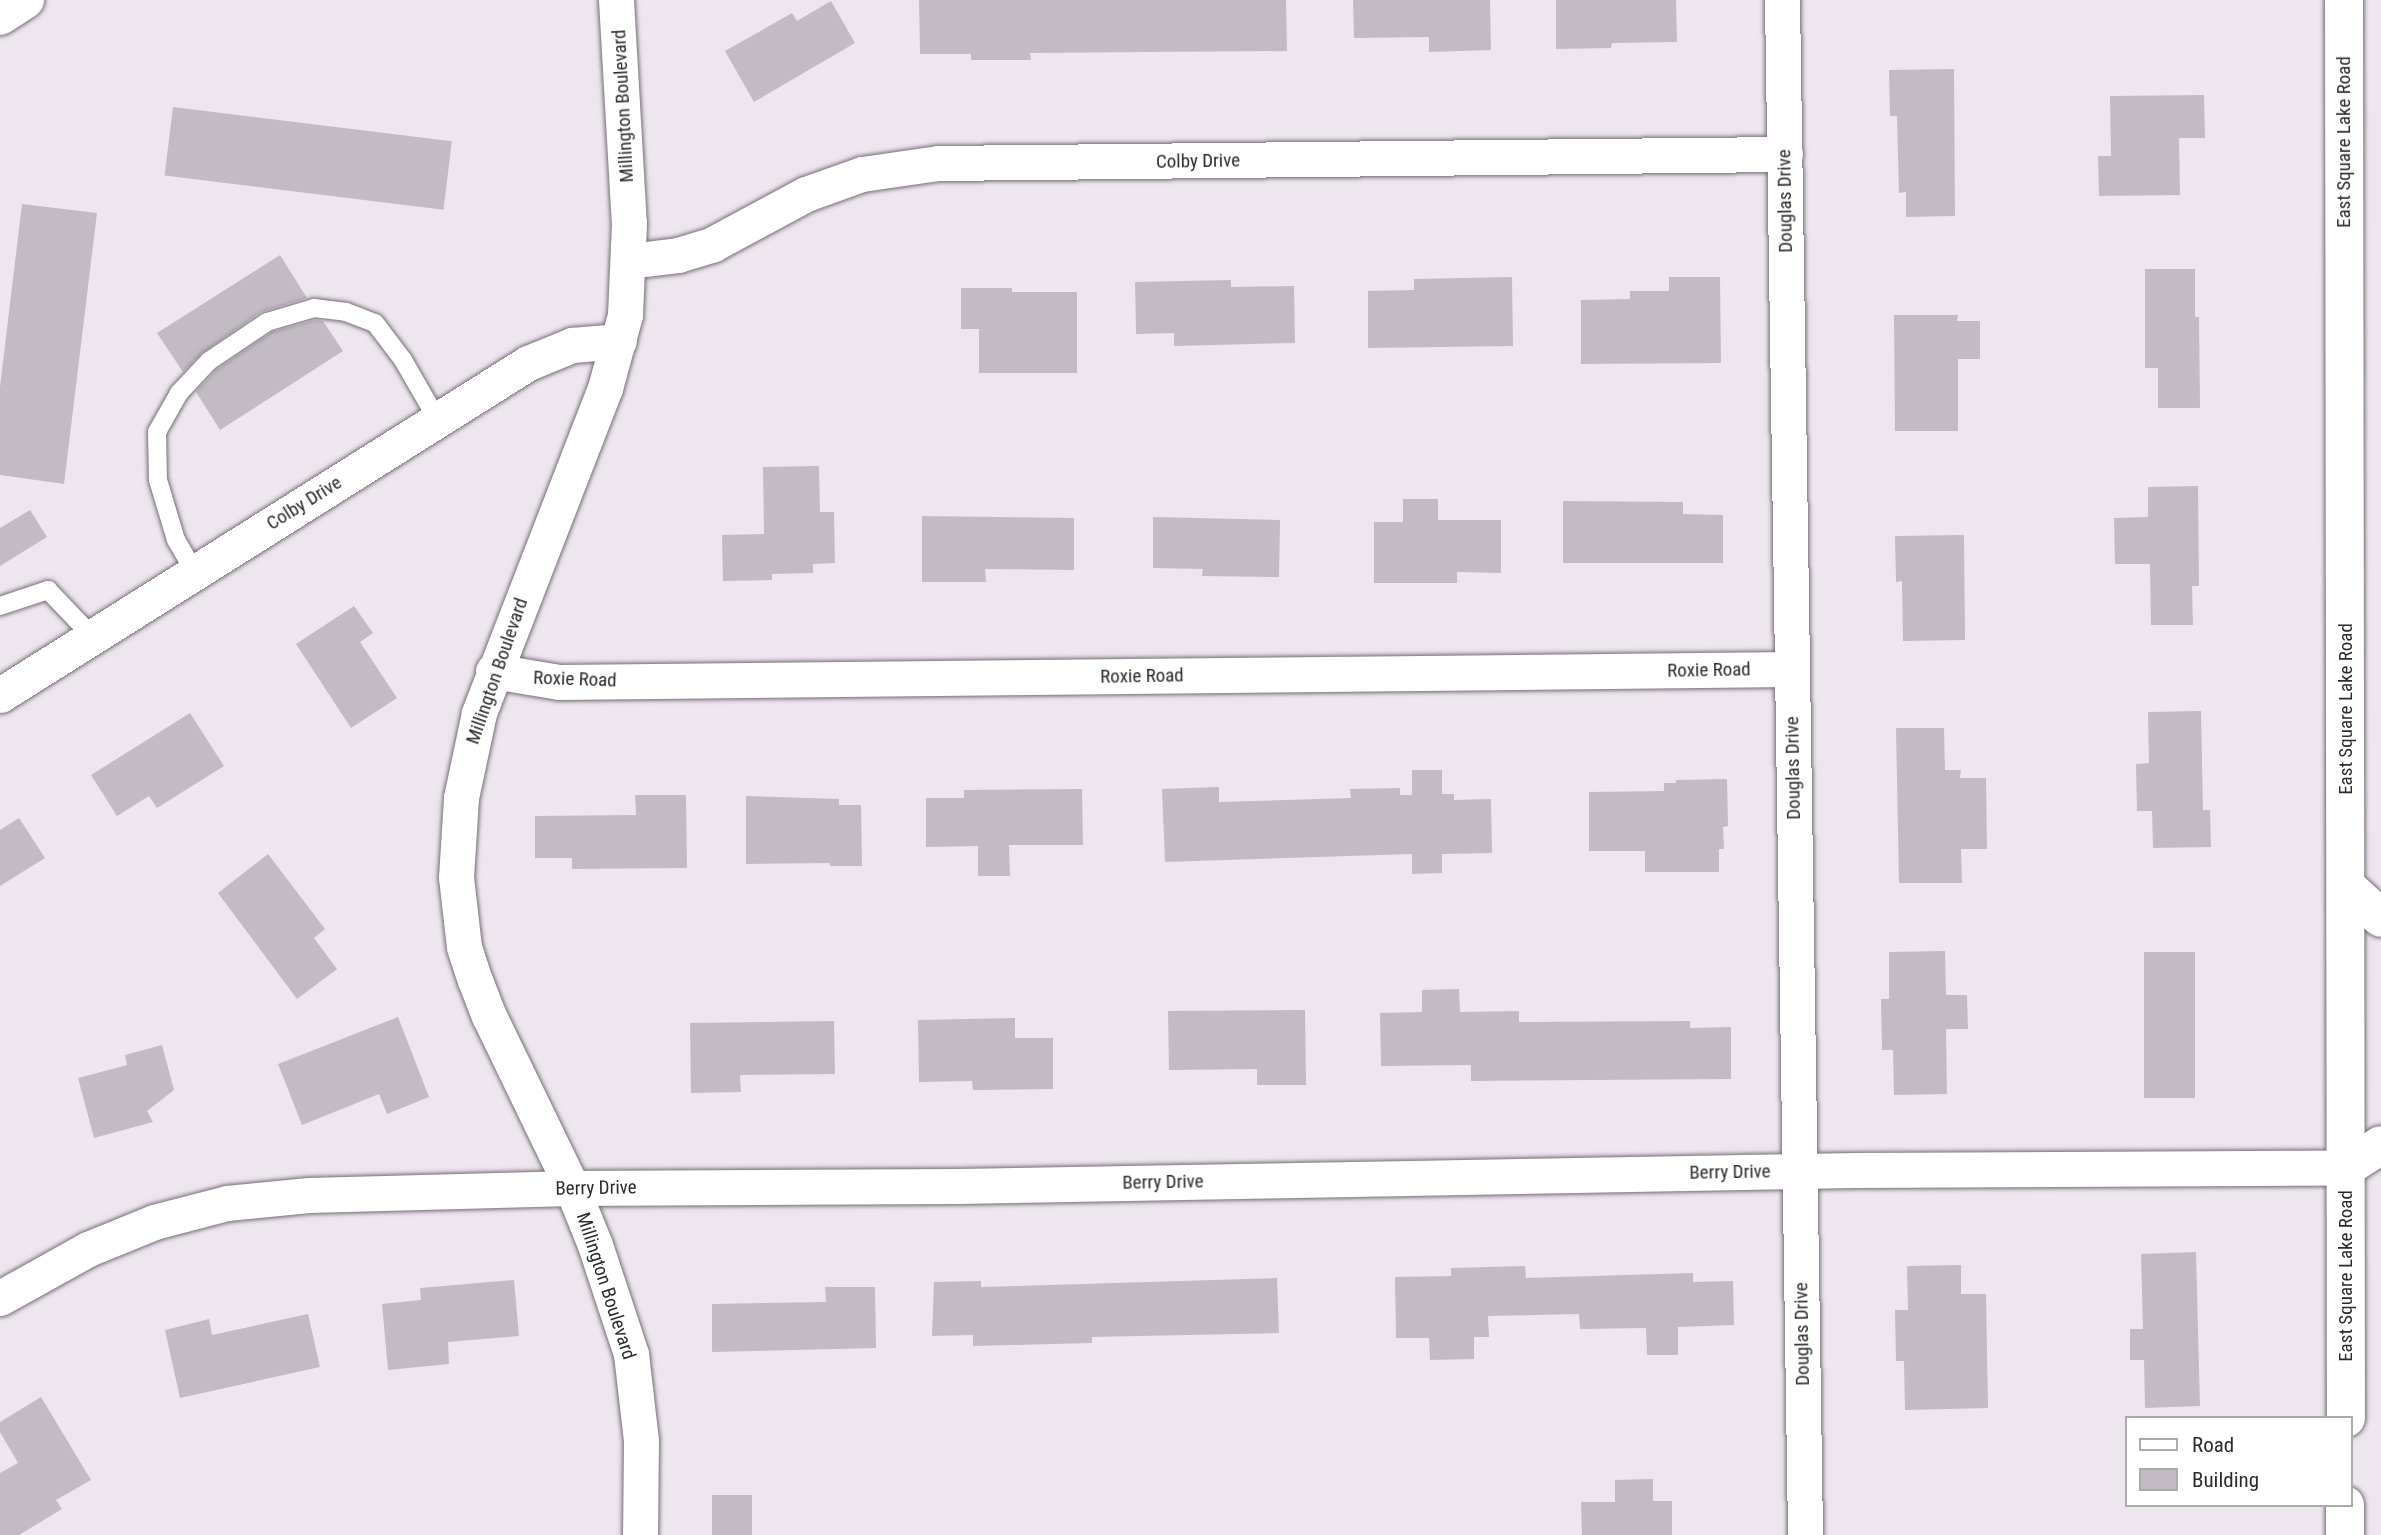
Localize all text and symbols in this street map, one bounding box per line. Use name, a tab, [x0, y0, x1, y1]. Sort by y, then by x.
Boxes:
street label: Millington Boulevard	[608, 29, 638, 183]
street label: East Square Lake Road	[2333, 56, 2355, 228]
street label: Colby Drive	[1156, 149, 1240, 173]
street label: Douglas Drive	[1773, 149, 1797, 253]
street label: Colby Drive	[262, 471, 346, 535]
street label: Millington Boulevard	[461, 595, 533, 747]
street label: East Square Lake Road	[2335, 623, 2357, 795]
street label: Roxie Road	[1667, 658, 1751, 682]
street label: Roxie Road	[1100, 664, 1184, 688]
street label: Roxie Road	[533, 666, 617, 692]
street label: Douglas Drive	[1781, 716, 1805, 820]
street label: Berry Drive	[1689, 1160, 1771, 1184]
street label: Berry Drive	[1122, 1170, 1204, 1194]
street label: Berry Drive	[555, 1176, 637, 1200]
street label: East Square Lake Road	[2335, 1190, 2357, 1362]
street label: Millington Boulevard	[571, 1210, 641, 1362]
street label: Douglas Drive	[1790, 1282, 1814, 1386]
legend	[2126, 1416, 2353, 1507]
text: Road	[2192, 1433, 2234, 1457]
text: Building	[2192, 1468, 2259, 1492]

